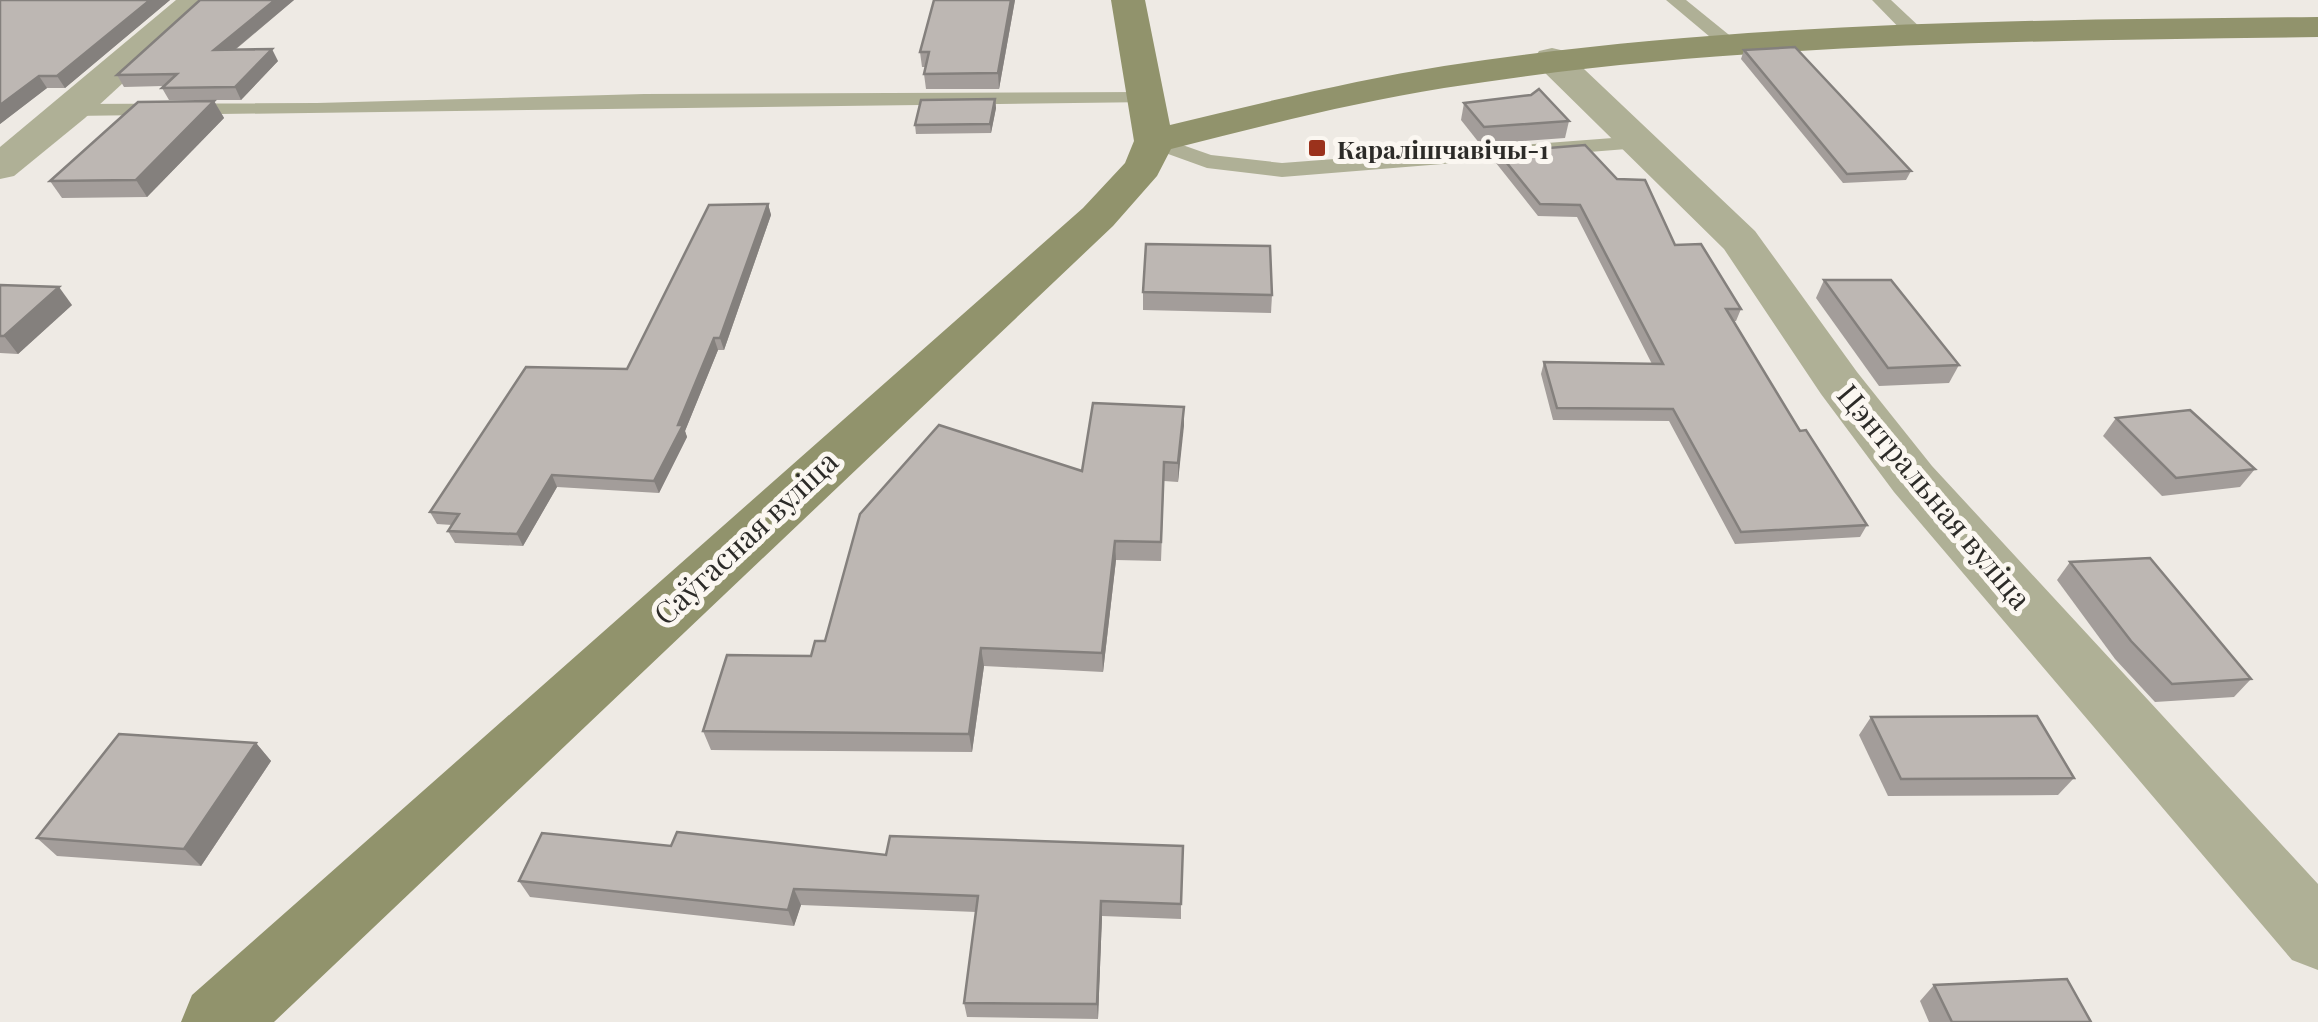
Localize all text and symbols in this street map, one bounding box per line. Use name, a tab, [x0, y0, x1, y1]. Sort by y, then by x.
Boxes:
place label: Каралішчавічы-1	[1337, 132, 1549, 165]
marker: Каралішчавічы-1	[1306, 137, 1328, 159]
street label: Цэнтральная вуліца	[1829, 375, 2041, 617]
street label: Саўгасная вуліца	[644, 441, 846, 633]

